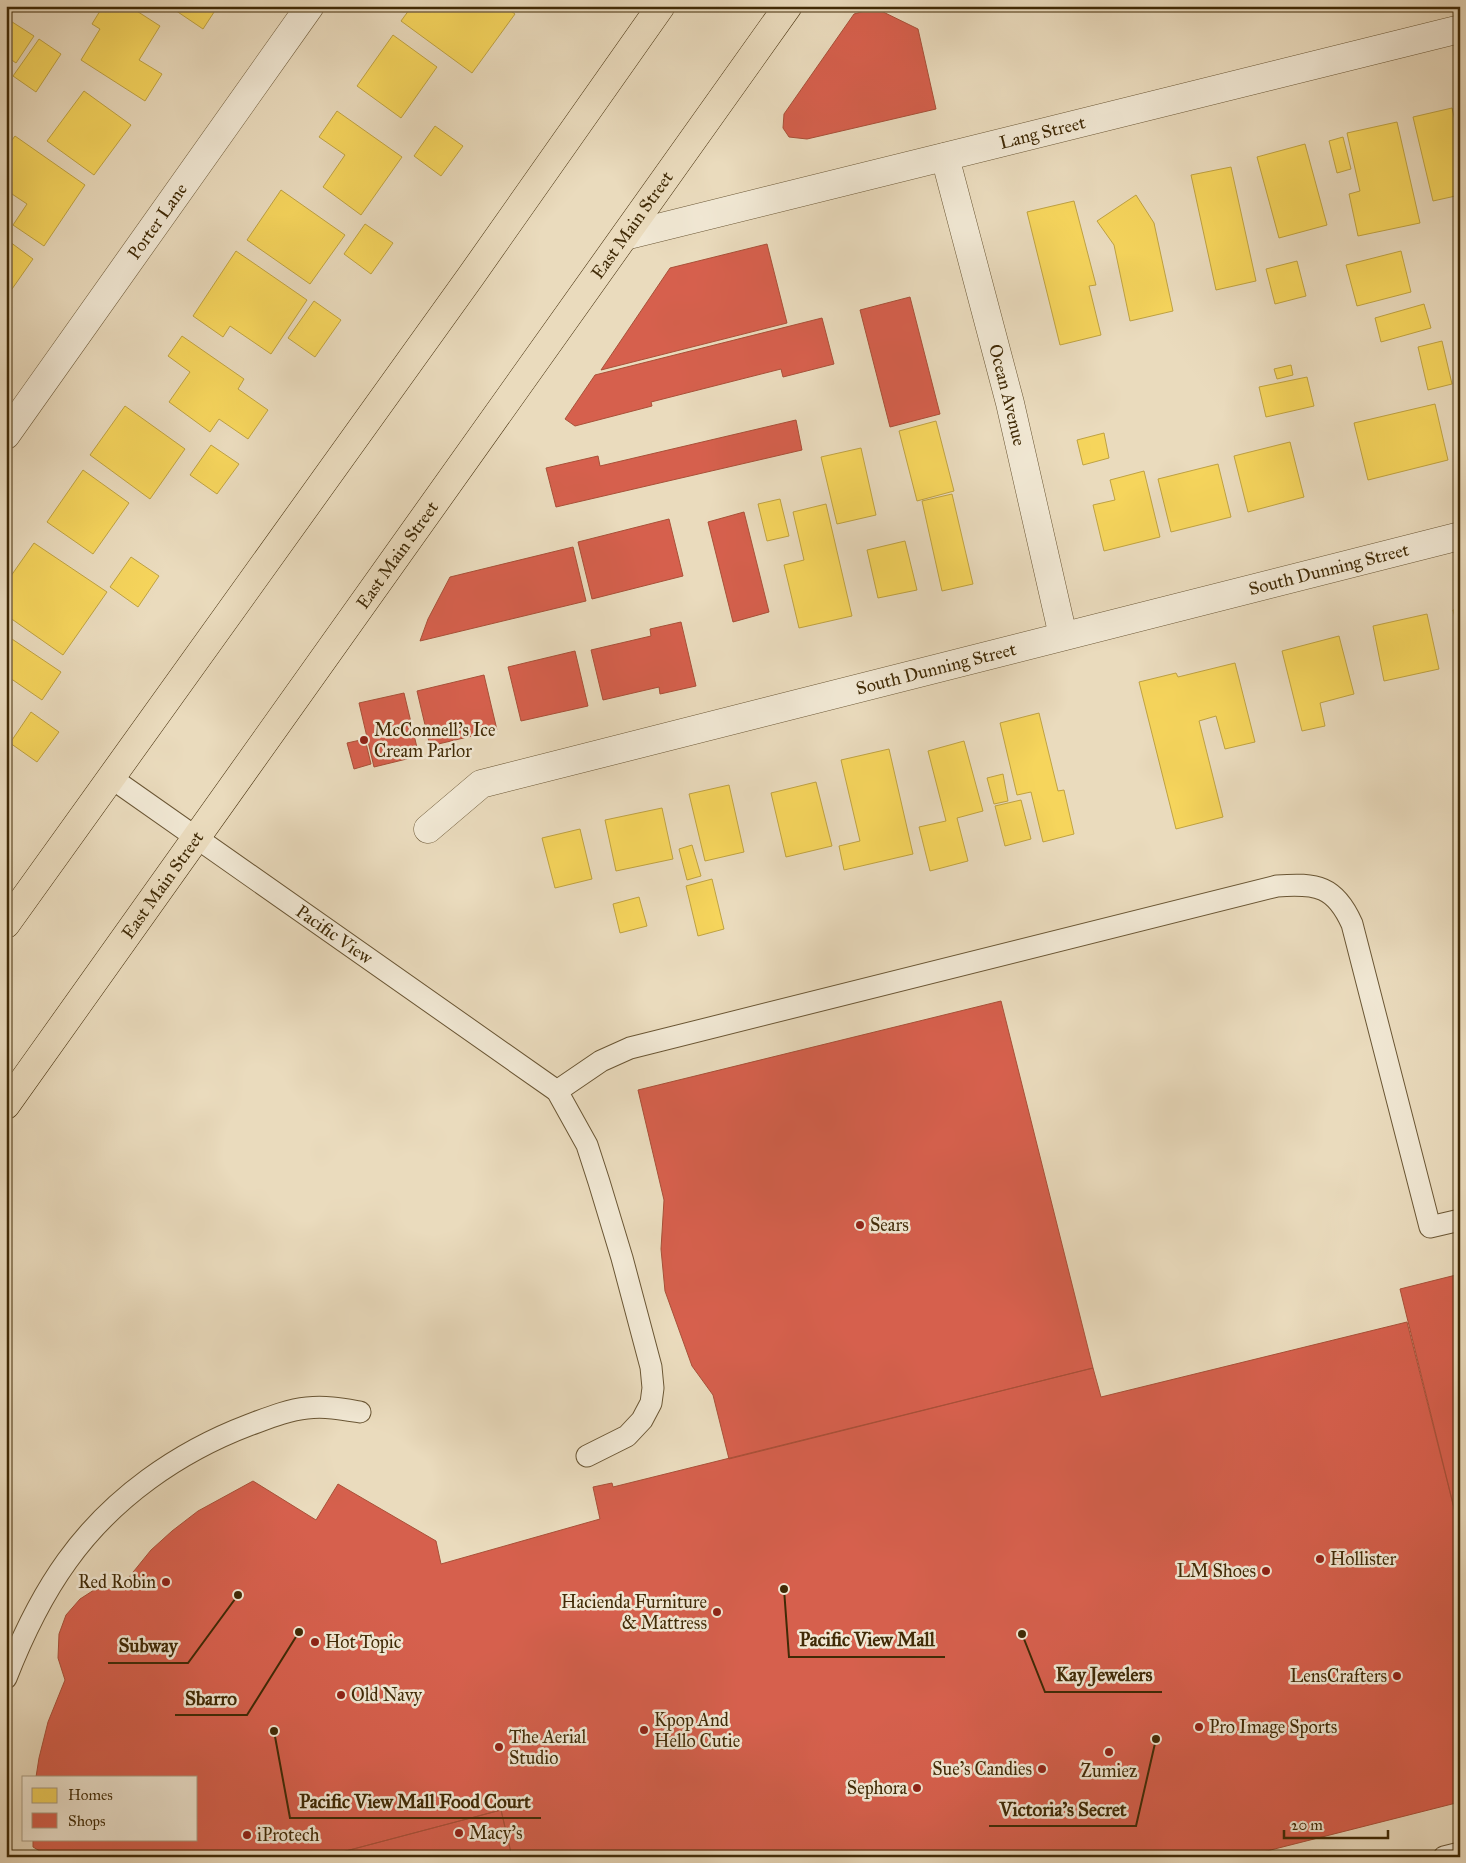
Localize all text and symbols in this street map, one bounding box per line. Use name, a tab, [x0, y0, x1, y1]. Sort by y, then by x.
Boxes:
street label: Lang Street	[997, 111, 1088, 154]
street label: East Main Street	[586, 166, 678, 283]
street label: Porter Lane	[123, 179, 192, 264]
street label: Ocean Avenue	[984, 342, 1030, 448]
street label: East Main Street	[352, 496, 443, 613]
street label: South Dunning Street	[1246, 538, 1412, 600]
street label: South Dunning Street	[854, 638, 1019, 700]
place label: McConnell's Ice Cream Parlor	[374, 719, 495, 762]
marker: McConnell's Ice Cream Parlor	[358, 734, 370, 746]
street label: East Main Street	[117, 826, 209, 943]
street label: Pacific View	[292, 900, 377, 969]
place label: Sears	[870, 1214, 909, 1236]
marker: Sears	[854, 1219, 866, 1231]
place label: Hollister	[1330, 1548, 1397, 1570]
marker: Hollister	[1314, 1553, 1326, 1565]
place label: LM Shoes	[1177, 1560, 1256, 1582]
marker: LM Shoes	[1260, 1565, 1272, 1577]
place label: Red Robin	[78, 1571, 156, 1593]
marker: Red Robin	[160, 1576, 172, 1588]
place label: Hacienda Furniture & Mattress	[561, 1591, 707, 1634]
marker: Hacienda Furniture & Mattress	[711, 1606, 723, 1618]
callout: Pacific View Mall	[789, 1623, 945, 1657]
text: Pacific View Mall	[799, 1628, 936, 1651]
callout: Subway	[108, 1629, 188, 1663]
place label: Hot Topic	[325, 1631, 402, 1653]
text: Subway	[118, 1634, 179, 1658]
marker: Hot Topic	[309, 1636, 321, 1648]
callout: Kay Jewelers	[1045, 1658, 1162, 1692]
text: Kay Jewelers	[1056, 1663, 1152, 1687]
place label: LensCrafters	[1290, 1665, 1387, 1687]
marker: LensCrafters	[1391, 1670, 1403, 1682]
callout: Sbarro	[175, 1681, 247, 1715]
place label: Old Navy	[351, 1684, 422, 1706]
text: Sbarro	[185, 1687, 237, 1710]
marker: Old Navy	[335, 1689, 347, 1701]
place label: Kpop And Hello Cutie	[654, 1709, 740, 1752]
place label: Pro Image Sports	[1209, 1716, 1337, 1739]
marker: Pro Image Sports	[1193, 1721, 1205, 1733]
marker: Kpop And Hello Cutie	[638, 1724, 650, 1736]
place label: The Aerial Studio	[509, 1726, 586, 1769]
marker: The Aerial Studio	[493, 1741, 505, 1753]
marker: Zumiez	[1103, 1746, 1115, 1758]
place label: Sue's Candies	[932, 1758, 1032, 1780]
place label: Zumiez	[1081, 1760, 1137, 1782]
marker: Sue's Candies	[1036, 1763, 1048, 1775]
legend	[22, 1776, 198, 1840]
place label: Sephora	[847, 1777, 907, 1799]
marker: Sephora	[911, 1782, 923, 1794]
callout: Pacific View Mall Food Court	[290, 1784, 541, 1818]
text: Homes	[68, 1786, 113, 1804]
text: Pacific View Mall Food Court	[299, 1790, 531, 1813]
callout: Victoria's Secret	[989, 1792, 1136, 1826]
text: Victoria's Secret	[998, 1798, 1127, 1821]
scale bar	[1284, 1808, 1387, 1840]
text: Shops	[68, 1812, 106, 1830]
text: 20 m	[1291, 1816, 1323, 1834]
place label: Macy's	[469, 1822, 522, 1844]
place label: iProtech	[257, 1824, 319, 1846]
marker: Macy's	[453, 1827, 465, 1839]
marker: iProtech	[241, 1829, 253, 1841]

